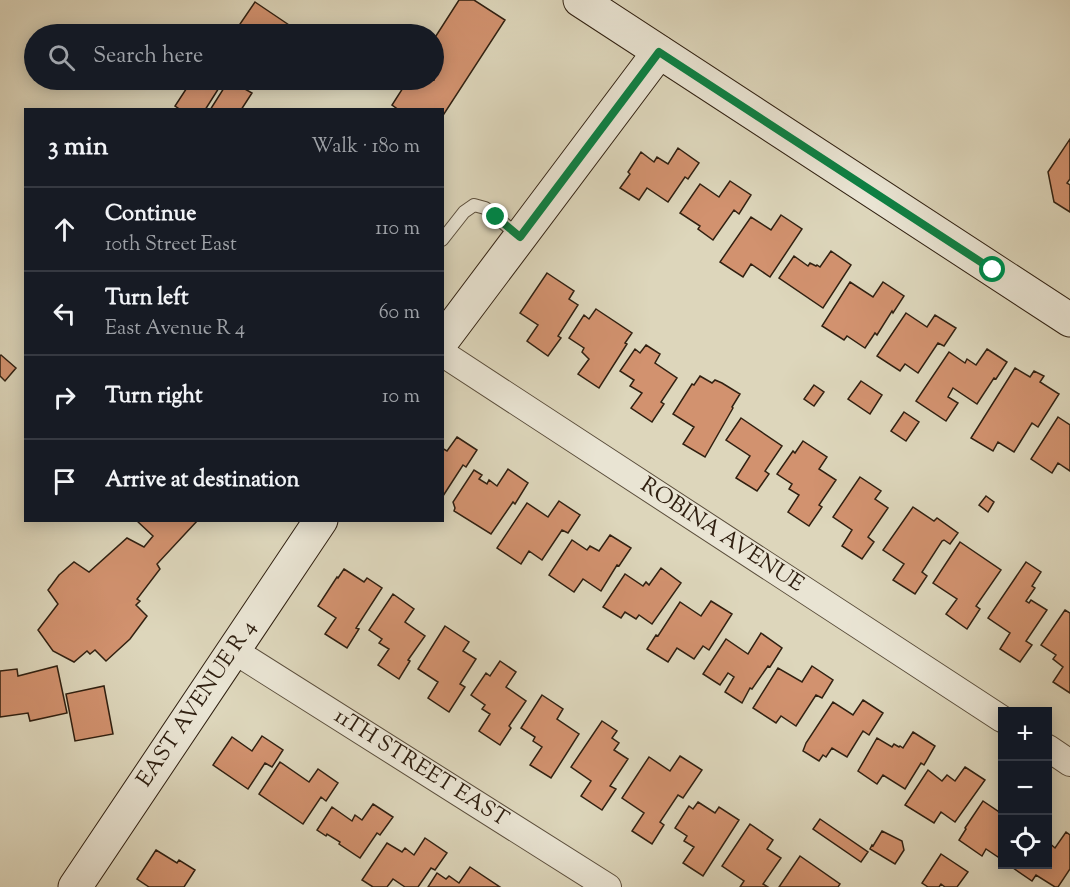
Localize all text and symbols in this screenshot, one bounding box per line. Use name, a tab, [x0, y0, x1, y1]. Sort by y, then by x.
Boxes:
search box	[24, 24, 444, 90]
icon: search	[45, 41, 78, 74]
text: Search here	[93, 41, 203, 73]
text: 3 min	[48, 129, 108, 166]
text: Walk · 180 m	[311, 133, 420, 162]
text: Continue	[105, 199, 196, 231]
route end	[482, 203, 508, 229]
icon: ahead	[48, 213, 81, 246]
text: 110 m	[375, 215, 420, 244]
text: 10th Street East	[105, 231, 237, 260]
route start	[979, 256, 1005, 282]
text: Turn left	[105, 283, 188, 315]
icon: left	[48, 297, 81, 330]
text: 60 m	[379, 299, 420, 328]
text: East Avenue R 4	[105, 315, 245, 344]
icon: right	[48, 381, 81, 414]
text: Turn right	[105, 381, 202, 413]
text: 10 m	[382, 383, 420, 412]
icon: arrive	[48, 465, 81, 498]
text: Arrive at destination	[105, 465, 300, 497]
street label: ROBINA AVENUE	[634, 471, 810, 601]
street label: EAST AVENUE R 4	[130, 614, 265, 794]
street label: 11TH STREET EAST	[327, 701, 515, 836]
map controls	[998, 707, 1052, 869]
button: +	[998, 707, 1052, 761]
button: −	[998, 761, 1052, 815]
button: locate	[998, 815, 1052, 869]

